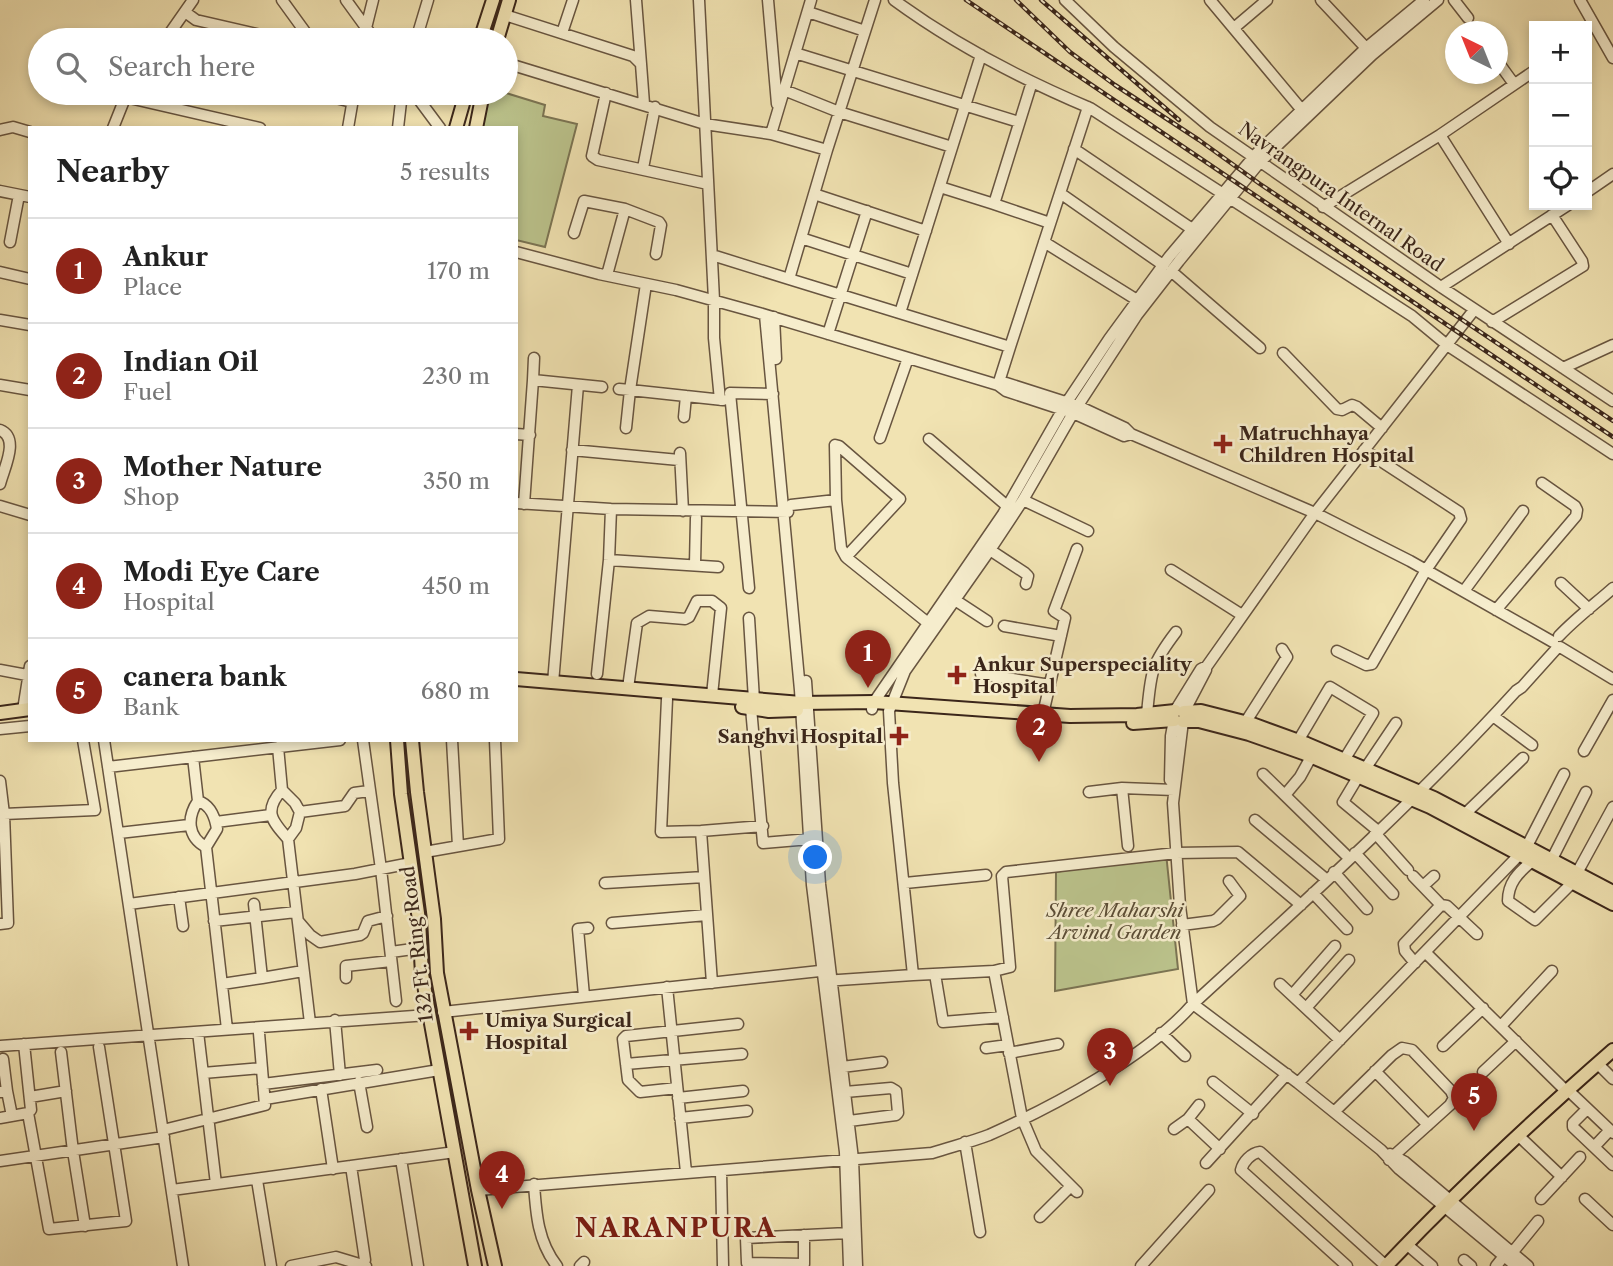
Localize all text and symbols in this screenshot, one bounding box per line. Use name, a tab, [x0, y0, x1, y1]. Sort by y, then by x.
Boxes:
north arrow	[1445, 21, 1508, 84]
map controls	[1529, 21, 1592, 210]
button: +	[1529, 21, 1592, 84]
search box	[28, 28, 518, 105]
icon: search	[52, 48, 90, 86]
text: Search here	[108, 51, 255, 83]
button: −	[1529, 84, 1592, 147]
street label: Navrangpura Internal Road	[1234, 117, 1448, 277]
button: locate	[1529, 147, 1592, 210]
text: Nearby	[56, 153, 169, 190]
text: 5 results	[400, 158, 490, 186]
text: Ankur	[123, 241, 208, 273]
text: 1	[74, 257, 84, 285]
text: 170 m	[427, 257, 490, 285]
text: Place	[123, 273, 182, 301]
text: Indian Oil	[123, 346, 259, 378]
text: 2	[72, 362, 86, 390]
text: 230 m	[422, 362, 490, 390]
text: Fuel	[123, 378, 172, 406]
place label: Matruchhaya Children Hospital	[1239, 422, 1415, 467]
marker: Matruchhaya Children Hospital	[1213, 434, 1233, 454]
text: Mother Nature	[123, 451, 322, 483]
text: 3	[73, 467, 86, 495]
text: 350 m	[423, 467, 490, 495]
text: Shop	[123, 483, 179, 511]
text: Modi Eye Care	[123, 556, 320, 588]
text: 4	[72, 572, 86, 600]
text: 450 m	[422, 572, 490, 600]
text: Hospital	[123, 588, 215, 616]
pin: 1	[845, 630, 891, 688]
place label: Ankur Superspeciality Hospital	[972, 653, 1193, 698]
text: canera bank	[123, 661, 286, 693]
marker: Ankur Superspeciality Hospital	[947, 665, 967, 685]
text: 5	[73, 677, 85, 705]
text: 680 m	[421, 677, 490, 705]
text: Bank	[123, 693, 179, 721]
pin: 2	[1016, 704, 1062, 762]
place label: Sanghvi Hospital	[718, 725, 883, 748]
marker: Sanghvi Hospital	[889, 726, 909, 746]
your location	[798, 840, 832, 874]
street label: 132 Ft. Ring Road	[396, 864, 438, 1023]
park label: Shree Maharshi Arvind Garden	[1046, 899, 1185, 944]
place label: Umiya Surgical Hospital	[485, 1009, 633, 1054]
marker: Umiya Surgical Hospital	[459, 1021, 479, 1041]
pin: 3	[1087, 1028, 1133, 1086]
pin: 5	[1451, 1073, 1497, 1131]
pin: 4	[479, 1151, 525, 1209]
district label: NARANPURA	[575, 1212, 777, 1244]

